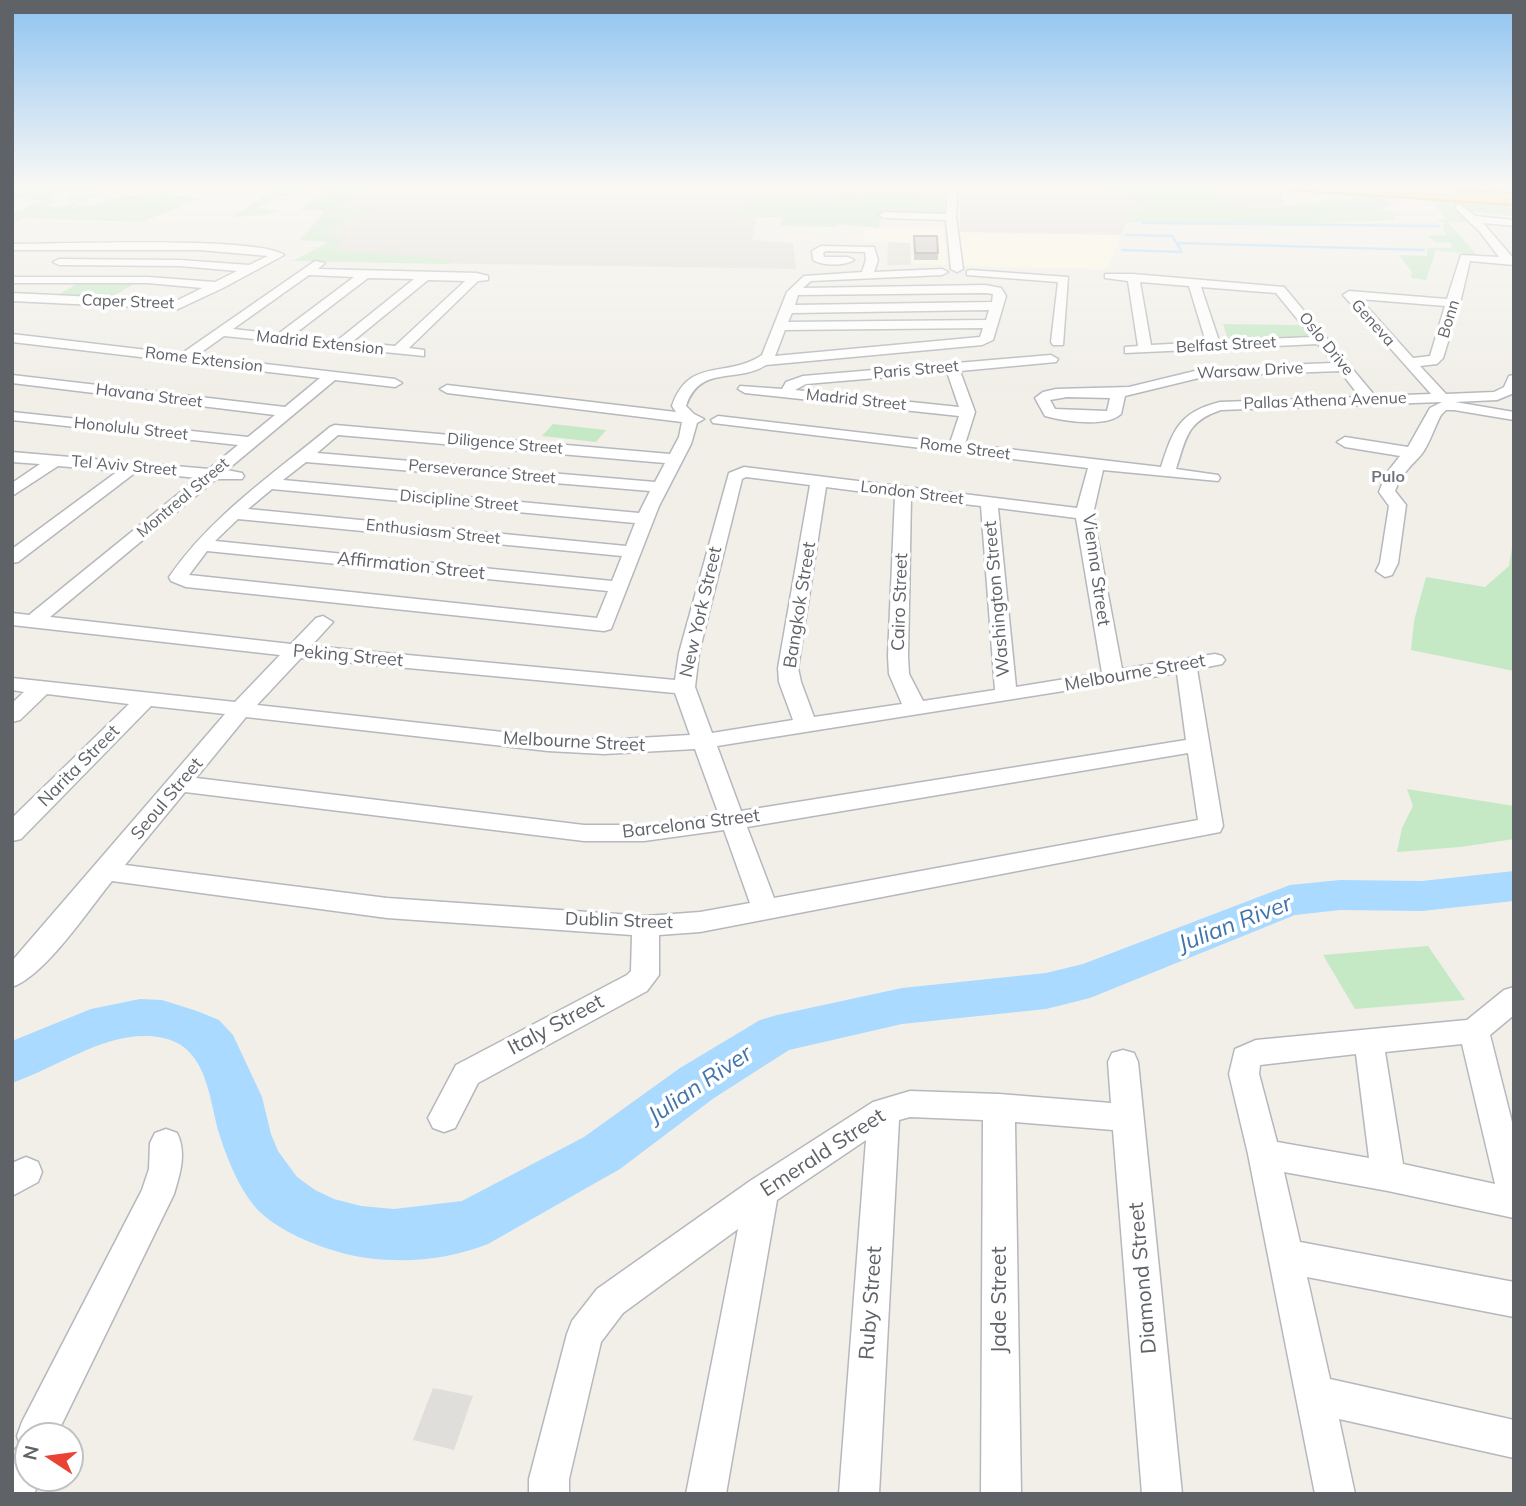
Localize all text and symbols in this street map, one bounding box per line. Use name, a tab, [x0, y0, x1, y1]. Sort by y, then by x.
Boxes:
street label: Caper Street	[81, 291, 175, 313]
street label: Geneva	[1347, 296, 1399, 350]
street label: Bonn	[1434, 298, 1464, 340]
street label: Oslo Drive	[1295, 308, 1357, 380]
street label: Madrid Extension	[255, 327, 385, 359]
street label: Belfast Street	[1175, 333, 1277, 357]
street label: Rome Extension	[144, 343, 264, 377]
street label: Paris Street	[873, 357, 959, 383]
street label: Warsaw Drive	[1196, 359, 1304, 383]
street label: Havana Street	[95, 380, 203, 412]
street label: Madrid Street	[805, 385, 907, 415]
street label: Pallas Athena Avenue	[1243, 389, 1407, 413]
street label: Honolulu Street	[73, 413, 189, 445]
street label: Diligence Street	[446, 429, 564, 459]
street label: Rome Street	[919, 434, 1011, 464]
street label: Tel Aviv Street	[71, 452, 177, 480]
street label: Montreal Street	[133, 454, 233, 542]
street label: Perseverance Street	[408, 456, 556, 488]
district label: Pulo	[1371, 467, 1405, 487]
street label: London Street	[859, 477, 965, 509]
street label: Discipline Street	[399, 486, 519, 516]
street label: Vienna Street	[1077, 513, 1115, 627]
street label: Enthusiasm Street	[365, 515, 501, 549]
street label: Washington Street	[979, 520, 1015, 678]
street label: Bangkok Street	[779, 540, 821, 670]
street label: New York Street	[675, 545, 727, 679]
street label: Affirmation Street	[336, 548, 486, 584]
street label: Cairo Street	[887, 553, 913, 651]
street label: Peking Street	[292, 640, 404, 672]
street label: Melbourne Street	[1063, 650, 1207, 696]
street label: Narita Street	[34, 721, 124, 811]
street label: Melbourne Street	[502, 727, 646, 757]
street label: Seoul Street	[126, 754, 208, 844]
street label: Barcelona Street	[621, 805, 761, 843]
water label: Julian River	[1174, 890, 1296, 958]
street label: Dublin Street	[565, 908, 673, 934]
street label: Italy Street	[504, 989, 608, 1061]
water label: Julian River	[643, 1040, 757, 1130]
street label: Emerald Street	[756, 1103, 890, 1203]
street label: Diamond Street	[1124, 1201, 1162, 1355]
street label: Ruby Street	[854, 1245, 888, 1361]
street label: Jade Street	[987, 1246, 1013, 1354]
north arrow	[14, 1422, 84, 1492]
text: N	[17, 1443, 44, 1462]

